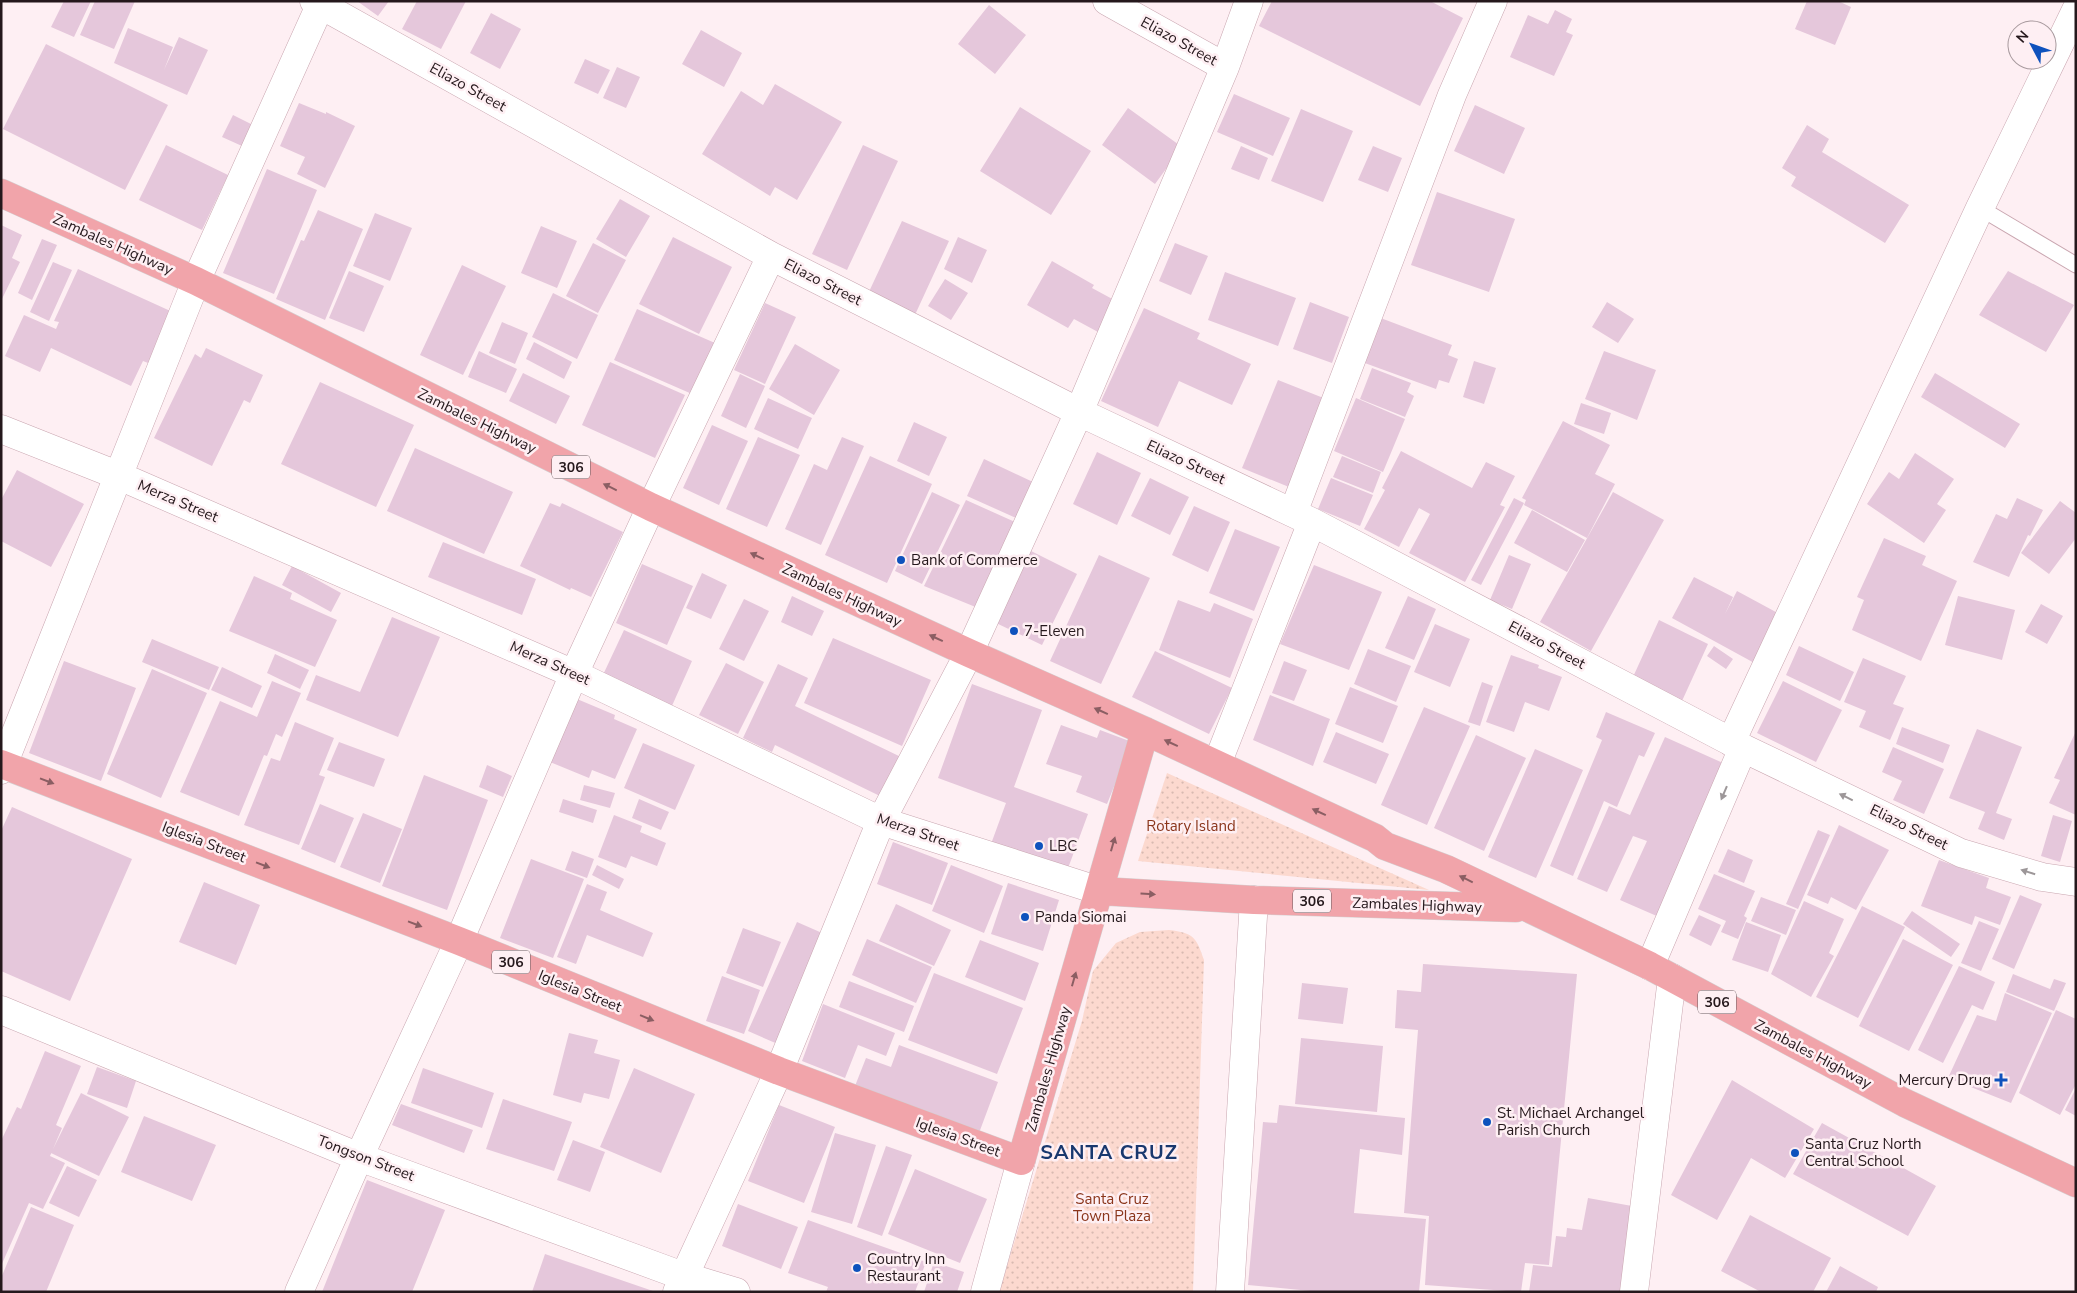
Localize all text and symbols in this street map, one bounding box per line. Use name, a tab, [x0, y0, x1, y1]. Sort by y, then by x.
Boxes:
street label: Eliazo Street	[1137, 12, 1221, 71]
north arrow	[2007, 20, 2057, 70]
text: N	[2012, 27, 2033, 47]
street label: Eliazo Street	[426, 58, 510, 117]
street label: Zambales Highway	[50, 208, 177, 280]
street label: Eliazo Street	[781, 254, 866, 310]
street label: Zambales Highway	[414, 384, 540, 459]
street label: Eliazo Street	[1143, 435, 1229, 489]
road number: 306	[552, 456, 590, 478]
street label: Merza Street	[135, 475, 222, 527]
one-way arrow	[603, 483, 617, 491]
place label: Bank of Commerce	[911, 550, 1038, 570]
one-way arrow	[750, 551, 764, 559]
marker: Bank of Commerce	[895, 554, 907, 566]
street label: Zambales Highway	[779, 559, 905, 632]
street label: Eliazo Street	[1505, 616, 1590, 674]
place label: 7-Eleven	[1024, 621, 1084, 641]
marker: 7-Eleven	[1008, 625, 1020, 637]
one-way arrow	[929, 634, 943, 642]
street label: Merza Street	[507, 636, 594, 690]
one-way arrow	[1094, 707, 1108, 715]
one-way arrow	[1164, 739, 1178, 747]
one-way arrow	[40, 777, 55, 785]
one-way arrow	[1720, 786, 1728, 801]
one-way arrow	[1839, 793, 1853, 801]
street label: Eliazo Street	[1867, 799, 1952, 855]
one-way arrow	[1311, 808, 1326, 816]
street label: Merza Street	[874, 809, 963, 856]
park label: Rotary Island	[1146, 816, 1236, 836]
street label: Iglesia Street	[159, 817, 250, 867]
place label: LBC	[1049, 836, 1077, 856]
one-way arrow	[1110, 836, 1118, 851]
marker: LBC	[1033, 840, 1045, 852]
one-way arrow	[256, 862, 271, 869]
one-way arrow	[2020, 868, 2035, 876]
one-way arrow	[1459, 875, 1473, 883]
road number: 306	[1293, 889, 1331, 912]
one-way arrow	[1141, 890, 1157, 898]
street label: Zambales Highway	[1352, 893, 1482, 917]
place label: Panda Siomai	[1035, 907, 1126, 927]
marker: Panda Siomai	[1019, 911, 1031, 923]
one-way arrow	[408, 920, 423, 928]
road number: 306	[492, 950, 530, 974]
street label: Iglesia Street	[535, 965, 625, 1017]
one-way arrow	[1070, 972, 1078, 987]
road number: 306	[1698, 990, 1736, 1014]
street label: Zambales Highway	[1021, 1004, 1076, 1134]
one-way arrow	[640, 1014, 654, 1022]
street label: Zambales Highway	[1751, 1015, 1875, 1093]
place label: Mercury Drug	[1898, 1070, 1991, 1090]
marker: Mercury Drug	[1995, 1074, 2007, 1086]
place label: St. Michael Archangel Parish Church	[1497, 1103, 1645, 1140]
street label: Iglesia Street	[913, 1112, 1004, 1162]
marker: St. Michael Archangel Parish Church	[1481, 1116, 1493, 1128]
street label: Tongson Street	[315, 1130, 418, 1186]
place label: Santa Cruz North Central School	[1805, 1134, 1921, 1171]
district label: SANTA CRUZ	[1040, 1139, 1178, 1166]
marker: Santa Cruz North Central School	[1789, 1147, 1801, 1159]
park label: Santa Cruz Town Plaza	[1073, 1189, 1151, 1226]
place label: Country Inn Restaurant	[867, 1249, 945, 1286]
marker: Country Inn Restaurant	[851, 1262, 863, 1274]

